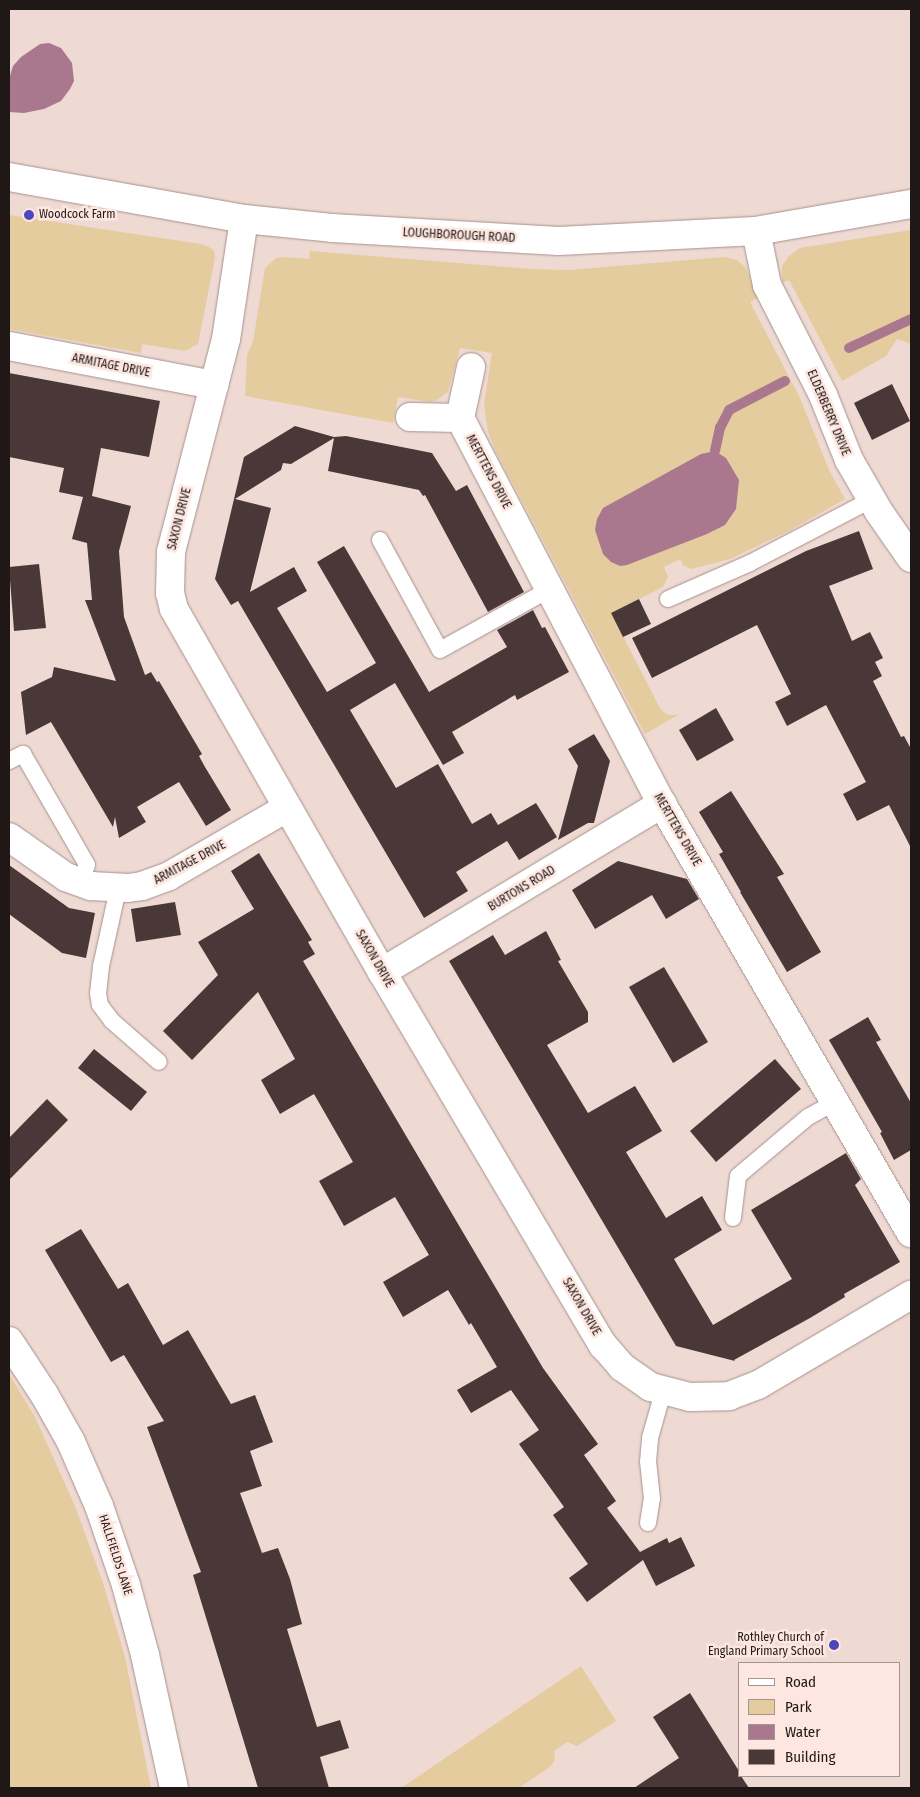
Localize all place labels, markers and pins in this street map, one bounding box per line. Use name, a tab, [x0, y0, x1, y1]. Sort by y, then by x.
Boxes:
place label: Woodcock Farm	[39, 208, 116, 222]
marker: Woodcock Farm	[23, 209, 35, 221]
place label: Rothley Church of England Primary School	[708, 1631, 824, 1659]
marker: Rothley Church of England Primary School	[828, 1639, 840, 1651]

